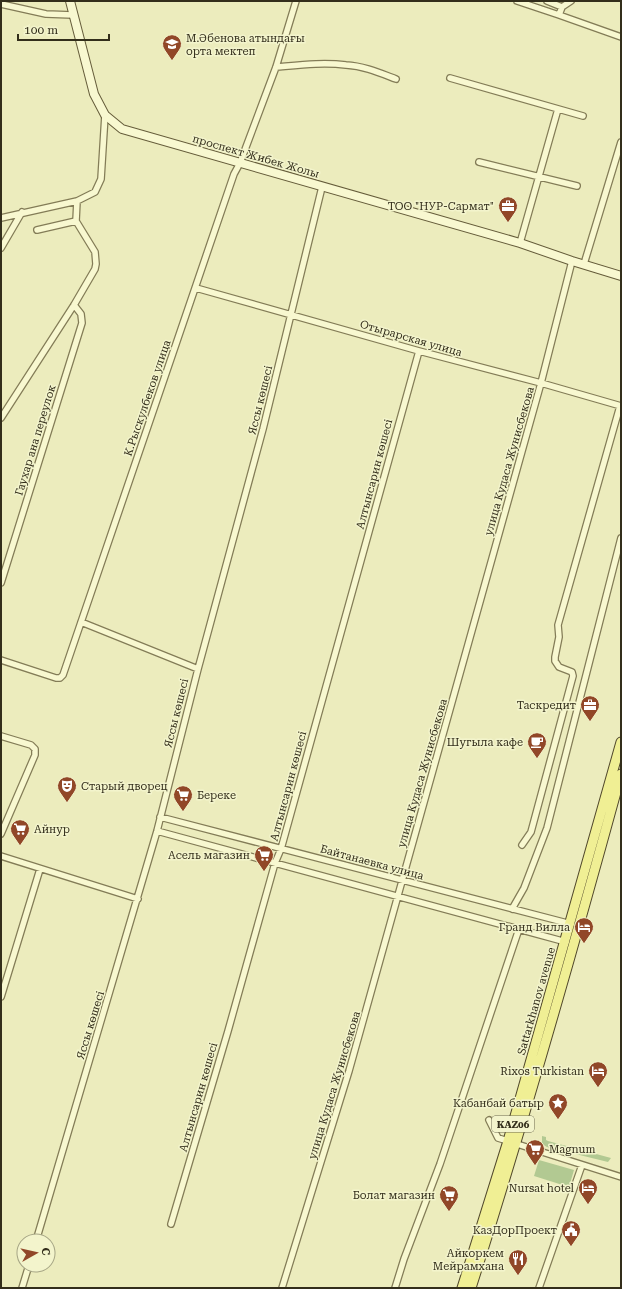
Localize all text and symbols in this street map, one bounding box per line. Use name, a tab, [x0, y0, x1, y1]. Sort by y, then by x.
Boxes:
scale bar	[18, 16, 109, 42]
text: 100 m	[24, 23, 58, 37]
place label: М.Әбенова атындағы орта мектеп	[186, 32, 305, 58]
school or university icon: М.Әбенова атындағы орта мектеп	[161, 33, 183, 61]
street label: проспект Жибек Жолы	[191, 132, 321, 181]
office icon: ТОО "НУР-Сармат"	[497, 195, 519, 223]
place label: ТОО "НУР-Сармат"	[388, 200, 494, 213]
street label: Отырарская улица	[358, 318, 463, 359]
street label: К.Рыскулбеков улица	[121, 338, 174, 458]
street label: Яссы көшесі	[246, 364, 275, 436]
street label: Гаухар ана переулок	[12, 383, 59, 497]
street label: улица Кудаса Жунисбекова	[482, 385, 537, 537]
street label: Алтынсарин көшесі	[354, 417, 396, 530]
street label: Яссы көшесі	[162, 677, 191, 749]
office icon: Таскредит	[579, 694, 601, 722]
street label: улица Кудаса Жунисбекова	[395, 697, 450, 849]
place label: Таскредит	[517, 699, 576, 712]
street label: Алтынсарин көшесі	[268, 729, 310, 842]
cafe icon: Шугыла кафе	[526, 731, 548, 759]
place label: Шугыла кафе	[447, 736, 523, 749]
theatre icon: Старый дворец	[56, 775, 78, 803]
place label: Старый дворец	[81, 780, 168, 793]
supermarket icon: Береке	[172, 784, 194, 812]
place label: Береке	[197, 789, 236, 802]
supermarket icon: Айнур	[9, 818, 31, 846]
place label: Айнур	[34, 823, 70, 836]
street label: Байтанаевка улица	[319, 842, 425, 883]
supermarket icon: Асель магазин	[253, 844, 275, 872]
place label: Асель магазин	[168, 849, 250, 862]
hotel icon: Гранд Вилла	[573, 916, 595, 944]
place label: Гранд Вилла	[499, 921, 570, 934]
street label: Sattarkhanov avenue	[515, 946, 558, 1057]
street label: Яссы көшесі	[74, 989, 107, 1061]
street label: улица Кудаса Жунисбекова	[306, 1009, 363, 1161]
street label: Алтынсарин көшесі	[177, 1041, 220, 1153]
hotel icon: Rixos Turkistan	[587, 1060, 609, 1088]
place label: Rixos Turkistan	[500, 1065, 584, 1078]
place icon: Кабанбай батыр	[547, 1092, 569, 1120]
place label: Кабанбай батыр	[453, 1097, 544, 1110]
road number: KАZ06	[492, 1116, 534, 1132]
supermarket icon: Magnum	[524, 1138, 546, 1166]
place label: Magnum	[549, 1143, 595, 1156]
hotel icon: Nursat hotel	[577, 1177, 599, 1205]
place label: Nursat hotel	[509, 1182, 575, 1195]
supermarket icon: Болат магазин	[438, 1184, 460, 1212]
place label: Болат магазин	[353, 1189, 435, 1202]
public building icon: КазДорПроект	[560, 1219, 582, 1247]
place label: КазДорПроект	[473, 1224, 557, 1237]
north arrow	[16, 1233, 56, 1273]
text: С	[38, 1247, 52, 1257]
place label: Айкоркем Мейрамхана	[433, 1247, 504, 1273]
restaurant icon: Айкоркем Мейрамхана	[507, 1248, 529, 1276]

